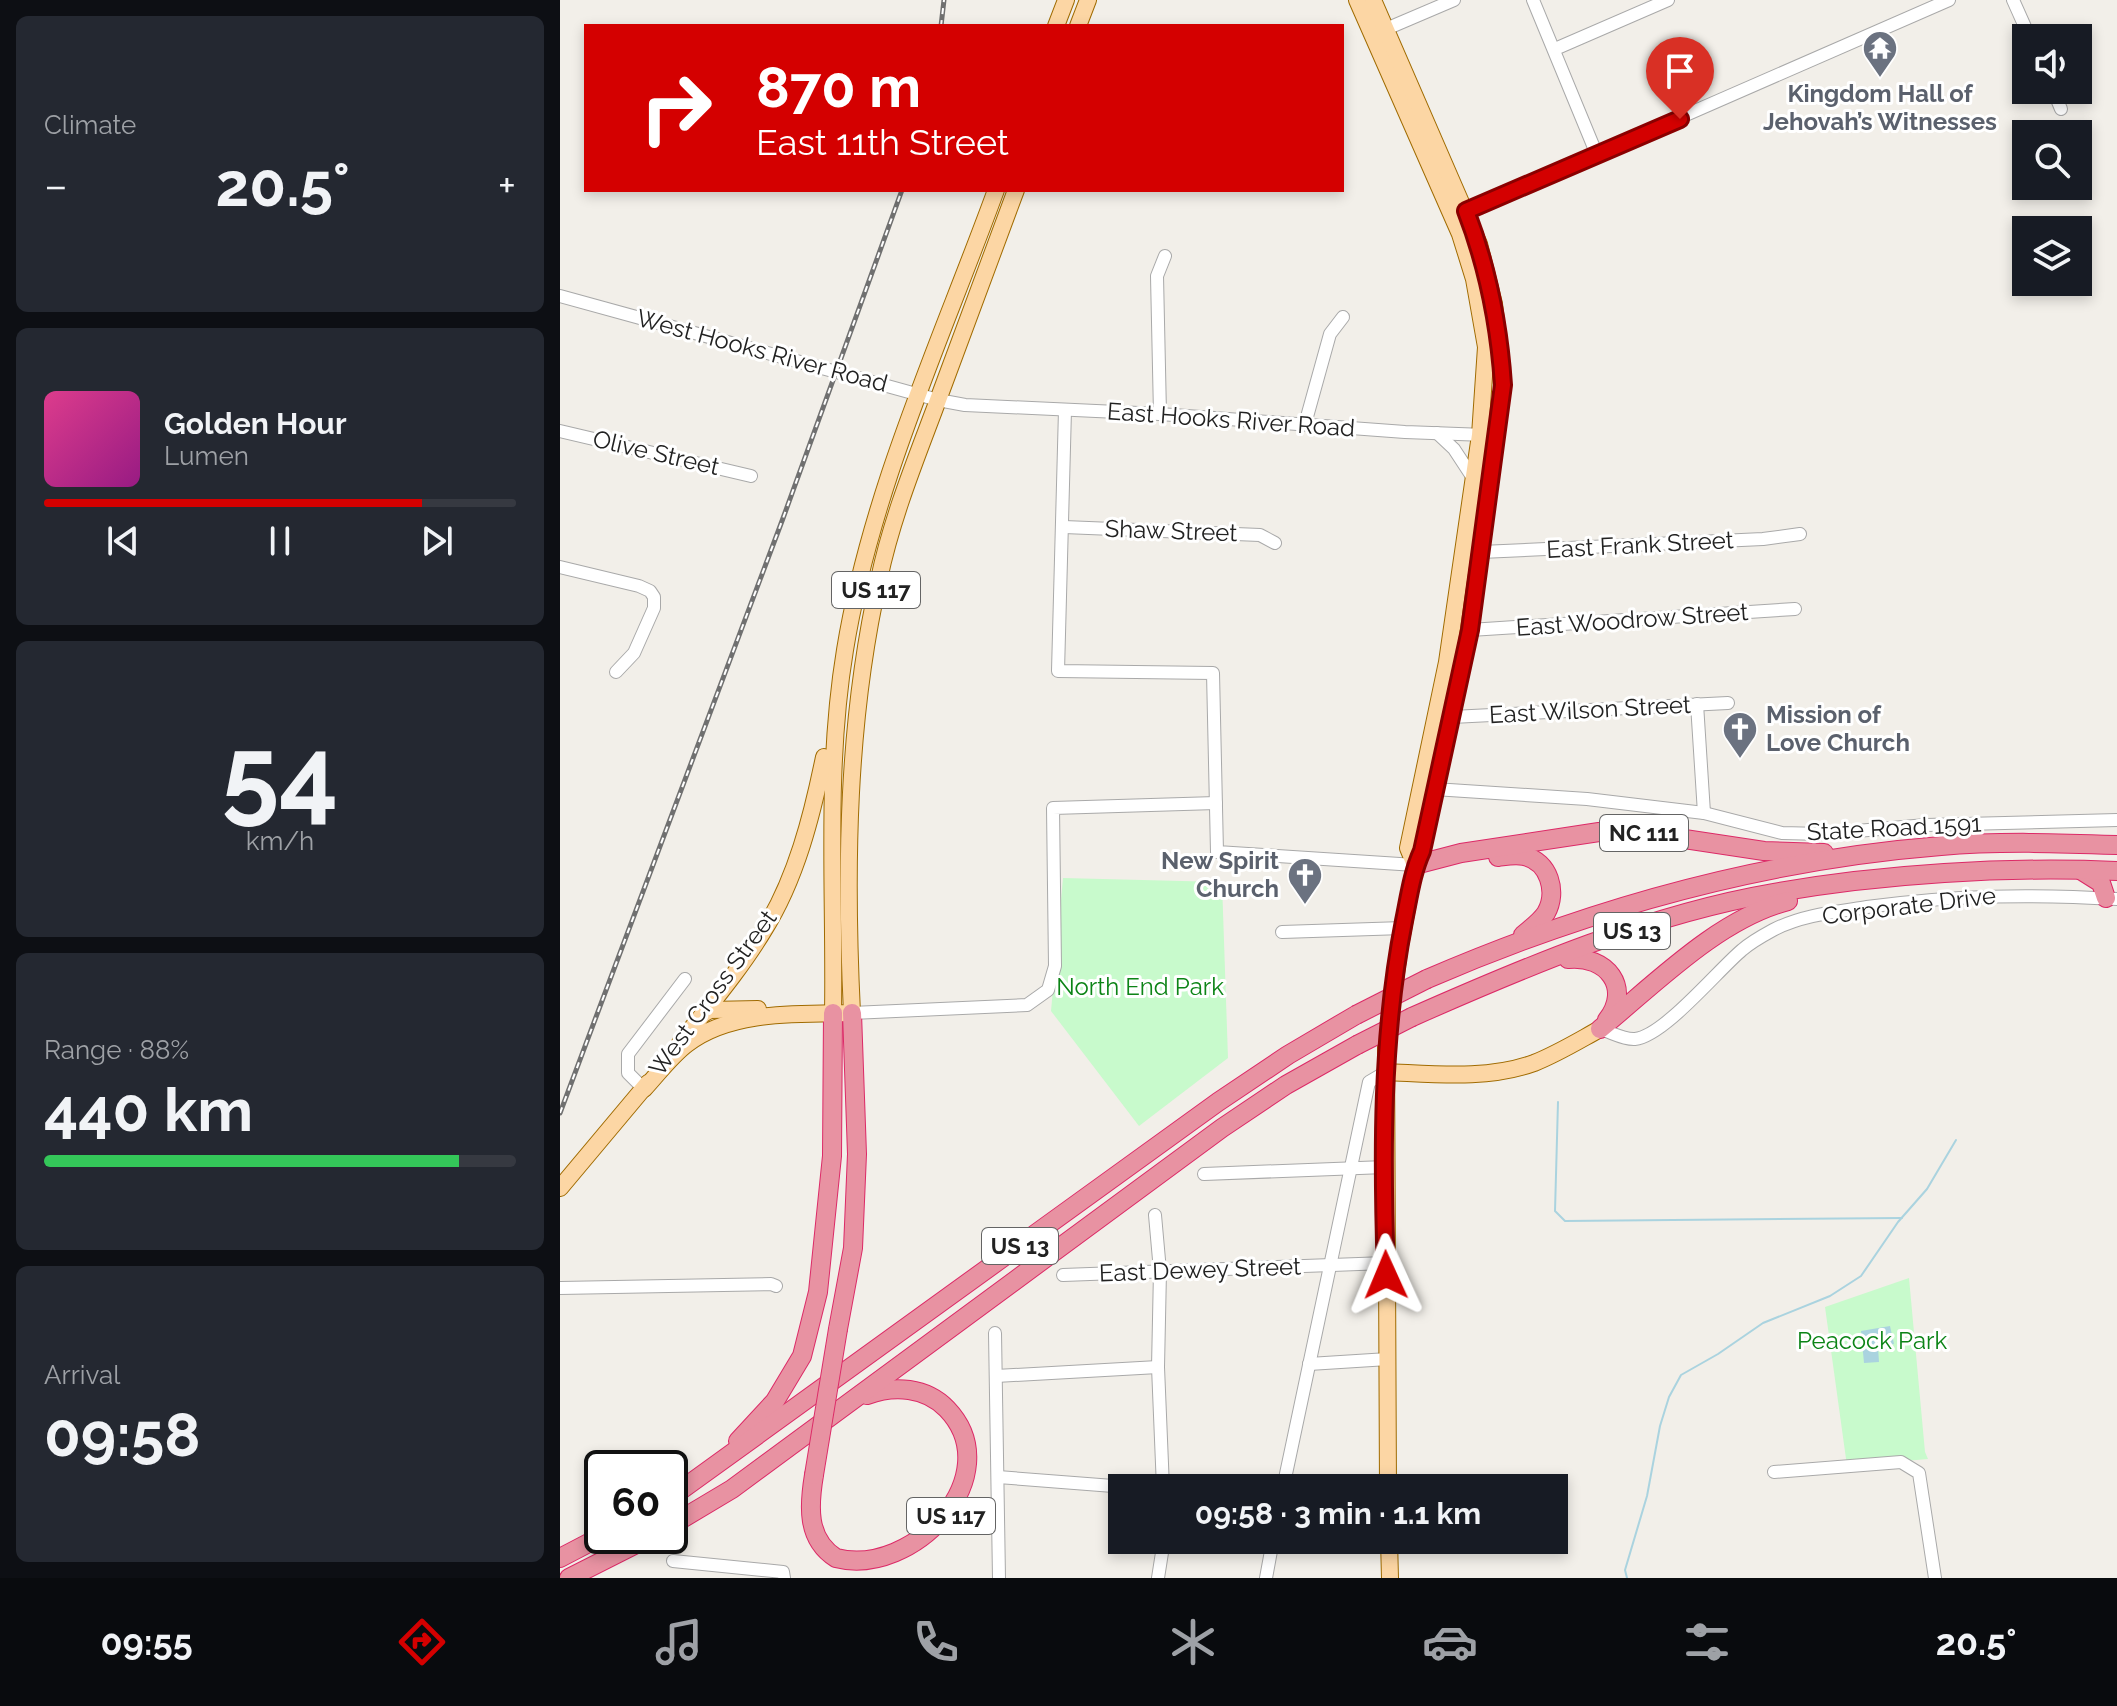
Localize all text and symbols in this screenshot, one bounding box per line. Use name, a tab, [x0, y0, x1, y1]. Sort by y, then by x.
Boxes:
map controls	[2012, 24, 2092, 296]
button: sound	[2012, 24, 2092, 104]
temple icon: Kingdom Hall of Jehovah’s Witnesses	[1861, 29, 1899, 79]
pin	[1646, 37, 1714, 119]
icon: arrive	[1658, 49, 1702, 93]
text: 870 m	[756, 54, 921, 120]
icon: right	[624, 56, 728, 160]
place label: Kingdom Hall of Jehovah’s Witnesses	[1763, 79, 1997, 136]
text: Climate	[44, 110, 136, 140]
button: search	[2012, 120, 2092, 200]
text: East 11th Street	[756, 121, 1009, 163]
text: 20.5°	[215, 150, 350, 220]
text: −	[44, 160, 68, 211]
text: +	[498, 160, 516, 211]
button: layers	[2012, 216, 2092, 296]
street label: West Hooks River Road	[633, 303, 891, 398]
street label: East Hooks River Road	[1106, 396, 1356, 443]
text: Golden Hour	[164, 406, 347, 441]
street label: Olive Street	[590, 424, 722, 481]
text: Lumen	[164, 441, 249, 471]
street label: Shaw Street	[1104, 514, 1238, 547]
icon: previous	[101, 519, 145, 563]
icon: pause	[258, 519, 302, 563]
icon: next	[415, 519, 459, 563]
street label: East Frank Street	[1546, 525, 1734, 564]
road number: US 117	[832, 572, 920, 608]
street label: East Woodrow Street	[1515, 597, 1749, 642]
street label: East Wilson Street	[1488, 690, 1692, 729]
place label: Mission of Love Church	[1766, 700, 1910, 757]
church icon: Mission of Love Church	[1721, 710, 1759, 760]
text: 54	[221, 713, 339, 835]
street label: State Road 1591	[1806, 808, 1982, 847]
road number: NC 111	[1600, 815, 1688, 851]
text: km/h	[246, 826, 314, 856]
place label: New Spirit Church	[1161, 846, 1279, 903]
church icon: New Spirit Church	[1286, 856, 1324, 906]
street label: Corporate Drive	[1820, 880, 1998, 931]
street label: West Cross Street	[643, 904, 783, 1081]
road number: US 13	[1594, 913, 1670, 949]
park label: North End Park	[1056, 972, 1224, 1001]
text: Range · 88%	[44, 1035, 189, 1065]
text: 440 km	[44, 1075, 253, 1145]
road number: US 13	[982, 1228, 1058, 1264]
position arrow	[1344, 1233, 1428, 1317]
street label: East Dewey Street	[1098, 1251, 1301, 1288]
park label: Peacock Park	[1797, 1326, 1947, 1355]
text: Arrival	[44, 1360, 120, 1390]
text: 09:58	[44, 1400, 200, 1470]
speed limit sign: 60	[584, 1450, 688, 1554]
text: 09:58 · 3 min · 1.1 km	[1195, 1496, 1481, 1531]
road number: US 117	[907, 1498, 995, 1534]
icon: directions	[394, 1614, 450, 1670]
icon: music	[651, 1614, 707, 1670]
icon: phone	[908, 1614, 964, 1670]
icon: climate	[1165, 1614, 1221, 1670]
icon: car	[1422, 1614, 1478, 1670]
icon: filters	[1679, 1614, 1735, 1670]
text: 09:55	[101, 1621, 193, 1663]
text: 20.5°	[1936, 1621, 2016, 1663]

